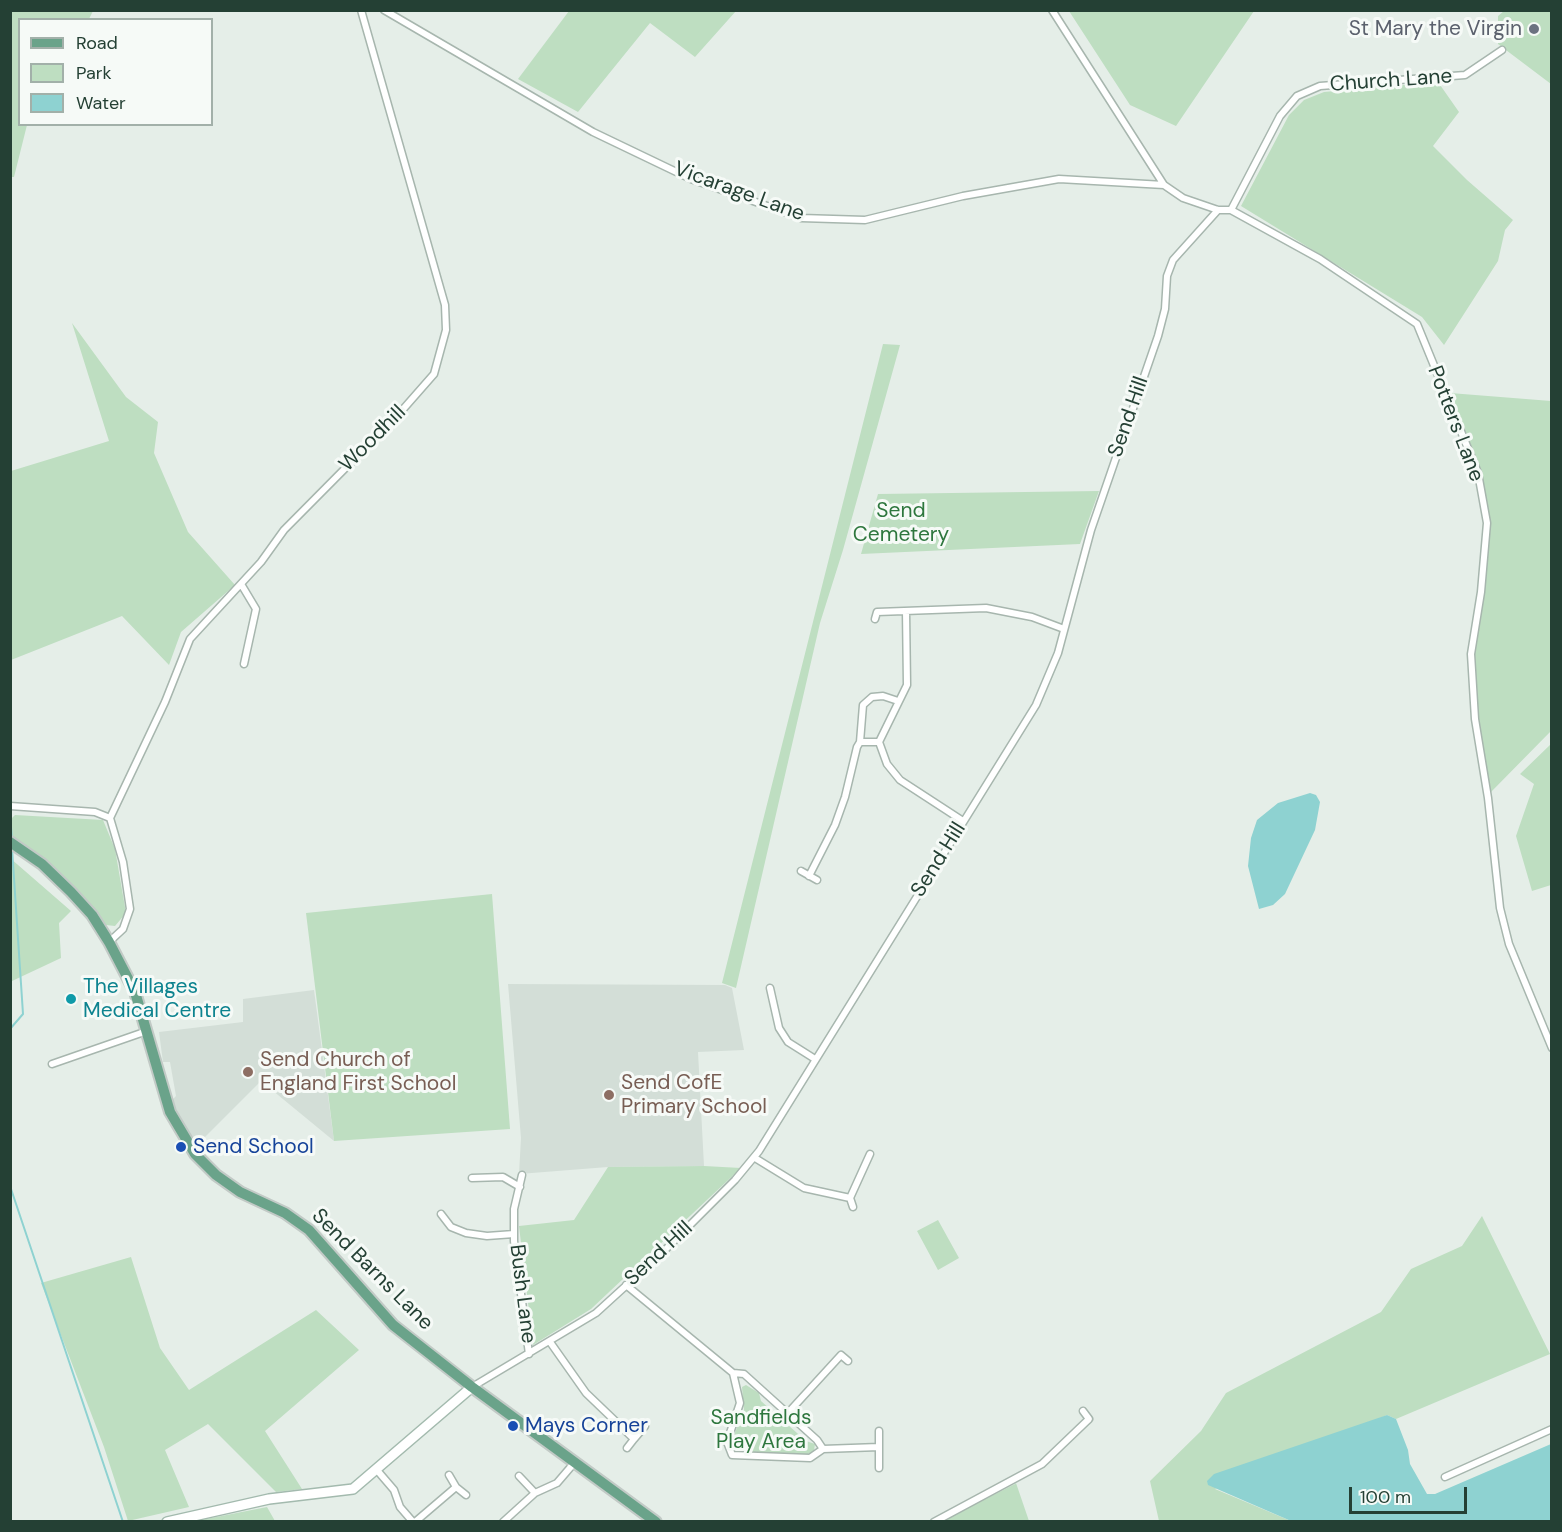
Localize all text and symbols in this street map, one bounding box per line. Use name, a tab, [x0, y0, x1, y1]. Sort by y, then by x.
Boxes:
place label: St Mary the Virgin	[1349, 16, 1522, 42]
legend	[18, 18, 213, 126]
marker: St Mary the Virgin	[1527, 22, 1541, 36]
text: Road	[76, 31, 118, 55]
text: Park	[76, 61, 112, 85]
street label: Church Lane	[1329, 64, 1453, 98]
text: Water	[76, 91, 126, 115]
street label: Vicarage Lane	[670, 157, 808, 227]
street label: Potters Lane	[1421, 363, 1489, 485]
street label: Send Hill	[1103, 373, 1155, 461]
street label: Woodhill	[334, 400, 412, 478]
park label: Send Cemetery	[853, 498, 949, 548]
street label: Send Hill	[906, 818, 972, 902]
place label: The Villages Medical Centre	[83, 974, 231, 1024]
marker: The Villages Medical Centre	[64, 992, 78, 1006]
place label: Send Church of England First School	[260, 1047, 456, 1097]
marker: Send Church of England First School	[241, 1065, 255, 1079]
place label: Send CofE Primary School	[621, 1070, 767, 1120]
marker: Send CofE Primary School	[602, 1088, 616, 1102]
place label: Send School	[193, 1134, 314, 1160]
marker: Send School	[174, 1140, 188, 1154]
street label: Send Barns Lane	[306, 1204, 438, 1336]
street label: Send Hill	[620, 1216, 698, 1292]
street label: Bush Lane	[503, 1243, 541, 1345]
park label: Sandfields Play Area	[711, 1405, 811, 1455]
place label: Mays Corner	[525, 1413, 648, 1439]
marker: Mays Corner	[506, 1419, 520, 1433]
scale bar	[1352, 1475, 1470, 1513]
text: 100 m	[1360, 1485, 1411, 1509]

